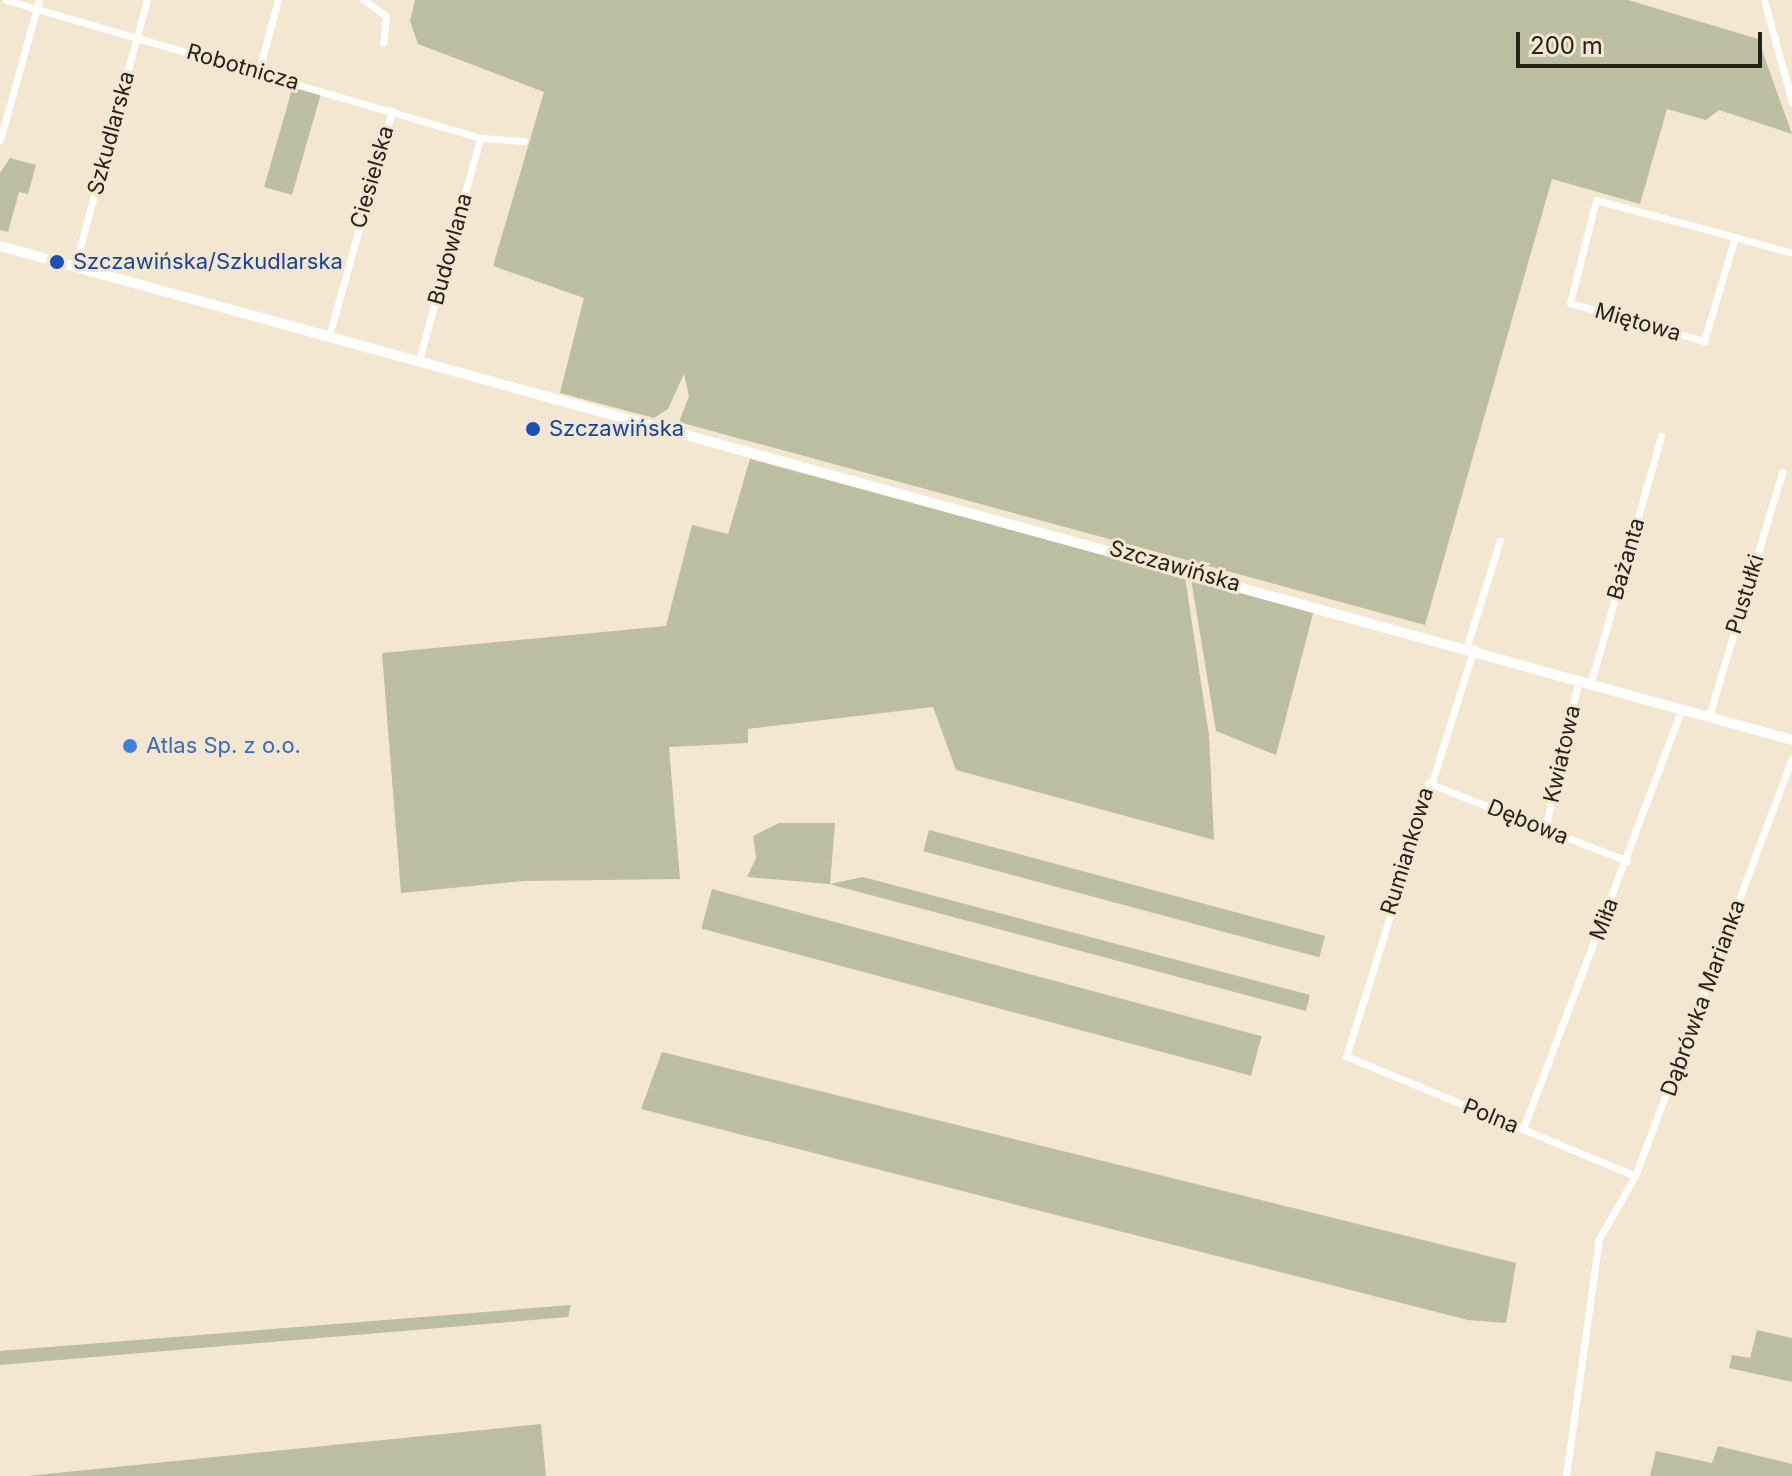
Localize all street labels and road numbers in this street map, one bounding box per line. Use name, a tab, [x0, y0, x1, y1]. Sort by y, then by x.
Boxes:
street label: Robotnicza	[184, 38, 302, 96]
street label: Szkudlarska	[82, 68, 140, 198]
street label: Ciesielska	[345, 123, 399, 231]
street label: Budowlana	[422, 190, 478, 308]
street label: Miętowa	[1592, 297, 1684, 347]
street label: Bażanta	[1602, 515, 1650, 603]
street label: Szczawińska	[1106, 535, 1244, 597]
street label: Pustułki	[1720, 551, 1770, 637]
street label: Kwiatowa	[1538, 703, 1586, 805]
street label: Rumiankowa	[1375, 784, 1439, 918]
street label: Dębowa	[1483, 794, 1573, 850]
street label: Miła	[1584, 894, 1624, 944]
street label: Dąbrówka Marianka	[1655, 896, 1751, 1100]
street label: Polna	[1459, 1093, 1523, 1139]

